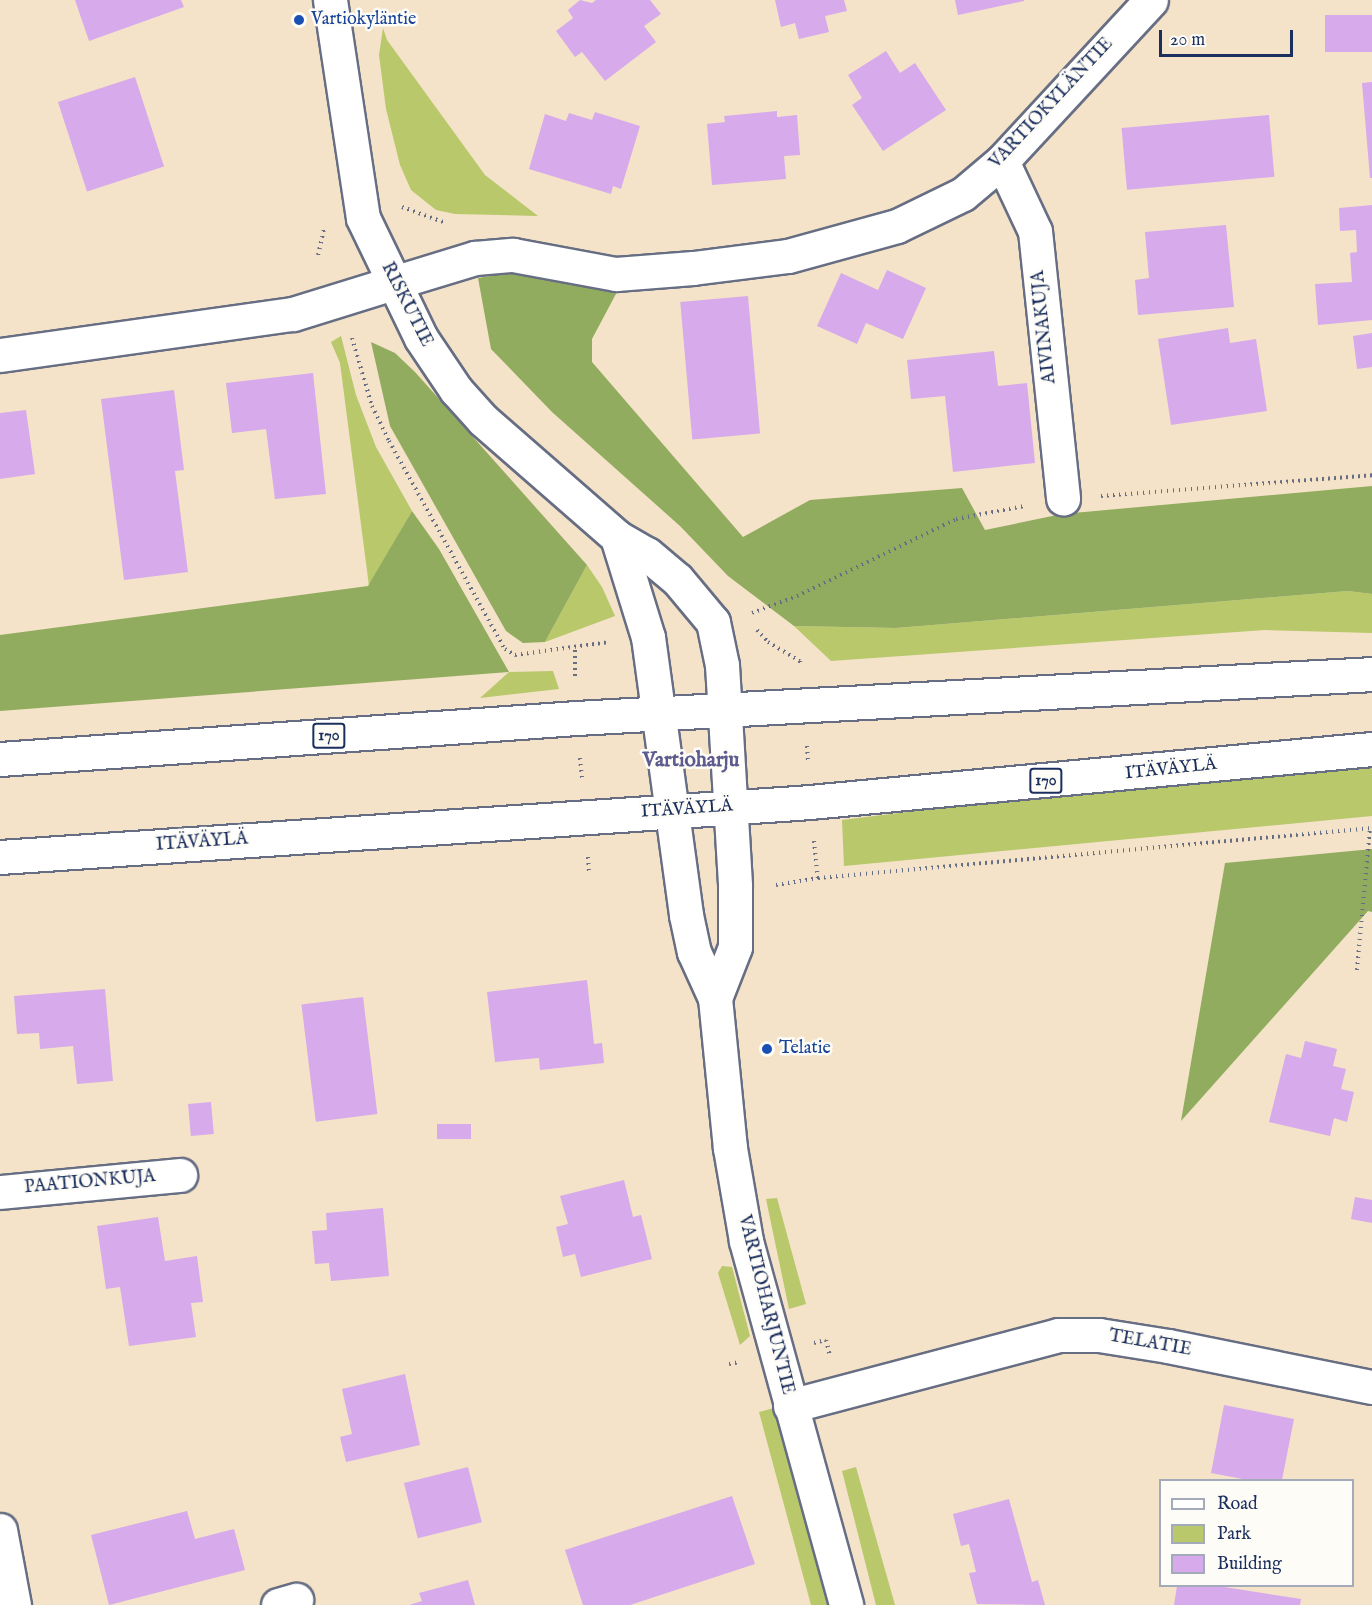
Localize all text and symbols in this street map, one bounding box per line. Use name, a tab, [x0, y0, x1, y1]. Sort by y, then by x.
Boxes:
place label: Vartiokyläntie	[311, 9, 416, 31]
marker: Vartiokyläntie	[292, 13, 306, 27]
scale bar	[1162, 18, 1296, 56]
text: 20 m	[1170, 29, 1205, 52]
street label: VARTIOKYLÄNTIE	[986, 34, 1118, 174]
street label: RISKUTIE	[375, 259, 437, 351]
street label: AIVINAKUJA	[1028, 269, 1062, 385]
road number: 170	[311, 723, 347, 749]
district label: Vartioharju	[643, 748, 739, 774]
street label: ITÄVÄYLÄ	[1124, 754, 1218, 786]
road number: 170	[1028, 768, 1064, 794]
street label: ITÄVÄYLÄ	[640, 796, 734, 824]
street label: ITÄVÄYLÄ	[155, 829, 249, 857]
place label: Telatie	[779, 1038, 831, 1060]
marker: Telatie	[760, 1042, 774, 1056]
street label: PAATIONKUJA	[23, 1166, 157, 1200]
street label: VARTIOHARJUNTIE	[732, 1213, 798, 1397]
street label: TELATIE	[1107, 1326, 1193, 1362]
legend	[1159, 1479, 1354, 1587]
text: Road	[1217, 1493, 1258, 1516]
text: Park	[1217, 1523, 1251, 1546]
text: Building	[1217, 1553, 1282, 1576]

